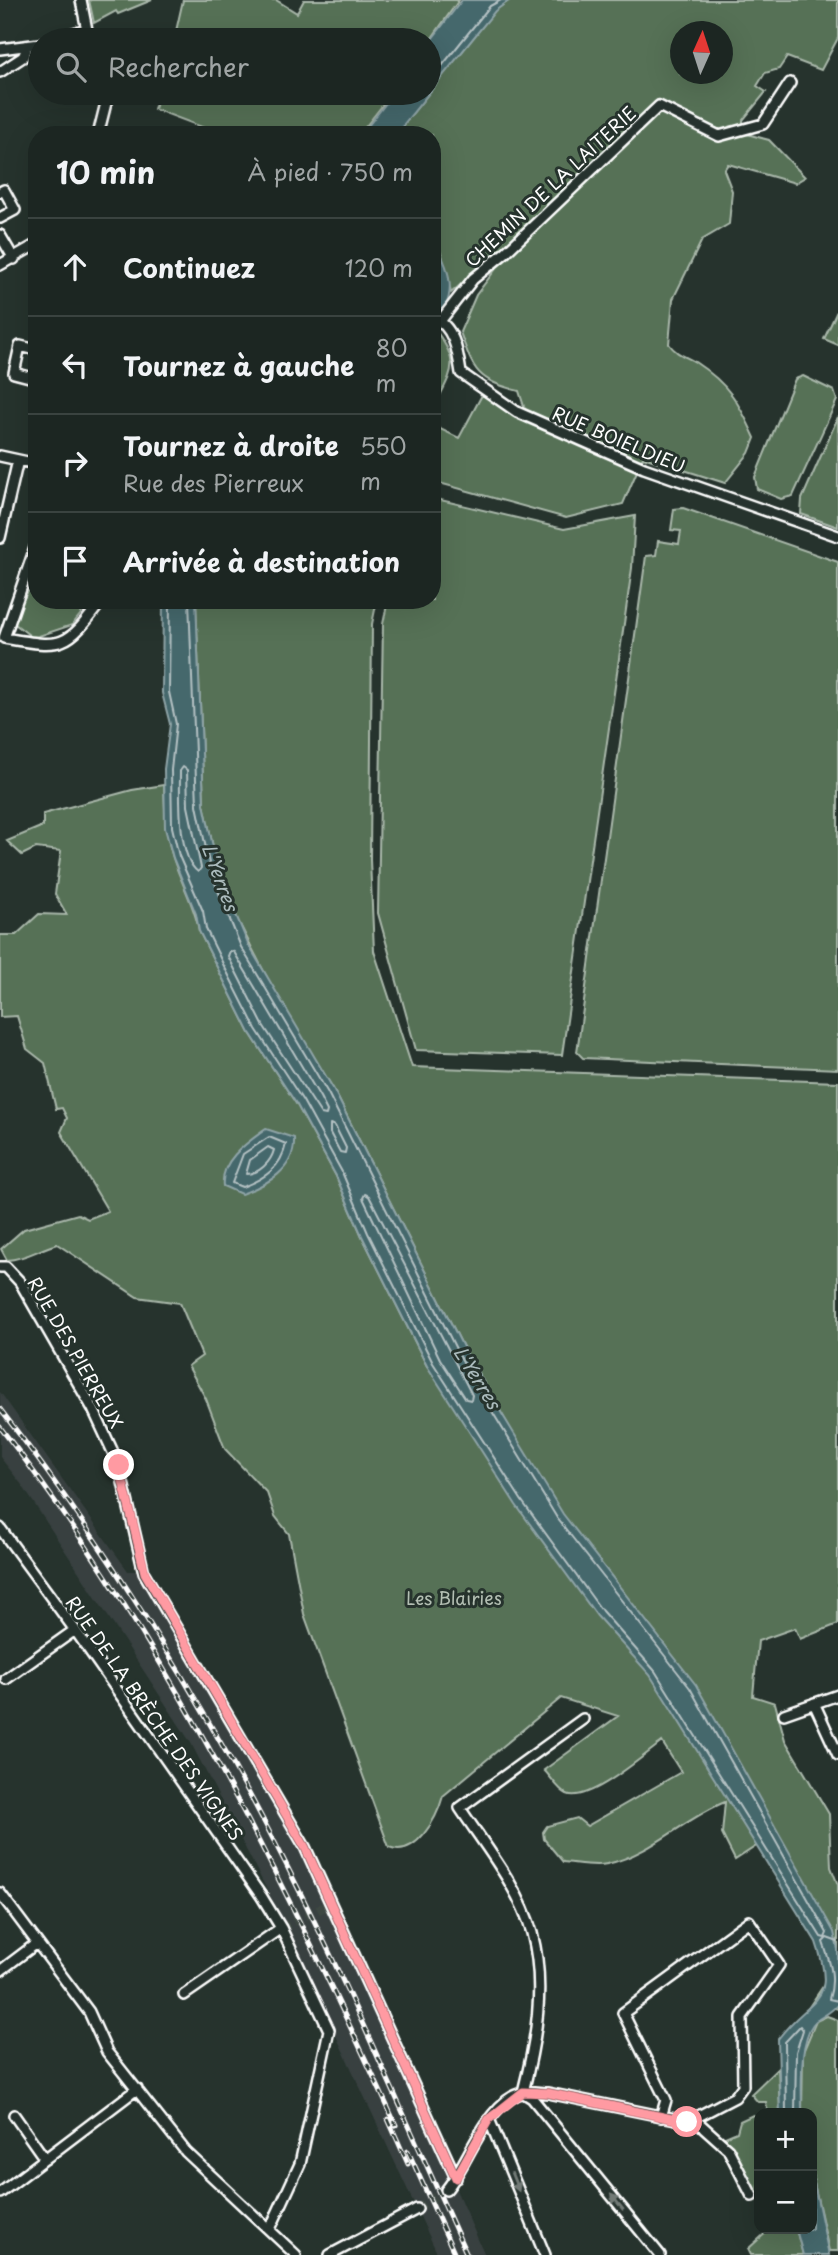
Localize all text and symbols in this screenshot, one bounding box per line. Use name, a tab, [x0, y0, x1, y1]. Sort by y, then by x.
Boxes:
north arrow	[670, 21, 733, 84]
search box	[28, 28, 441, 105]
text: Rechercher	[108, 47, 249, 86]
icon: search	[52, 48, 90, 86]
street label: CHEMIN DE LA LAITERIE	[458, 99, 642, 273]
text: 10 min	[56, 149, 155, 194]
text: À pied · 750 m	[247, 154, 413, 189]
icon: ahead	[56, 248, 94, 286]
text: Continuez	[123, 248, 255, 287]
text: 120 m	[345, 250, 413, 285]
text: 80 m	[375, 330, 408, 400]
icon: left	[56, 346, 94, 384]
text: Tournez à gauche	[123, 346, 354, 385]
street label: RUE BOIELDIEU	[548, 399, 690, 479]
text: Tournez à droite	[123, 426, 339, 465]
text: 550 m	[360, 428, 407, 498]
icon: right	[56, 444, 94, 482]
text: Rue des Pierreux	[123, 465, 304, 500]
icon: arrive	[56, 542, 94, 580]
text: Arrivée à destination	[123, 542, 400, 581]
water label: L'Yerres	[196, 839, 247, 917]
street label: RUE DES PIERREUX	[22, 1271, 130, 1433]
water label: L'Yerres	[448, 1340, 510, 1416]
route end	[103, 1449, 134, 1480]
park label: Les Blairies	[406, 1584, 502, 1611]
street label: RUE DE LA BRÈCHE DES VIGNES	[60, 1590, 250, 1846]
route start	[671, 2106, 702, 2137]
map controls	[754, 2108, 817, 2234]
button: +	[754, 2108, 817, 2171]
button: −	[754, 2171, 817, 2234]
one-way arrow	[509, 2172, 520, 2193]
one-way arrow	[609, 2194, 624, 2212]

